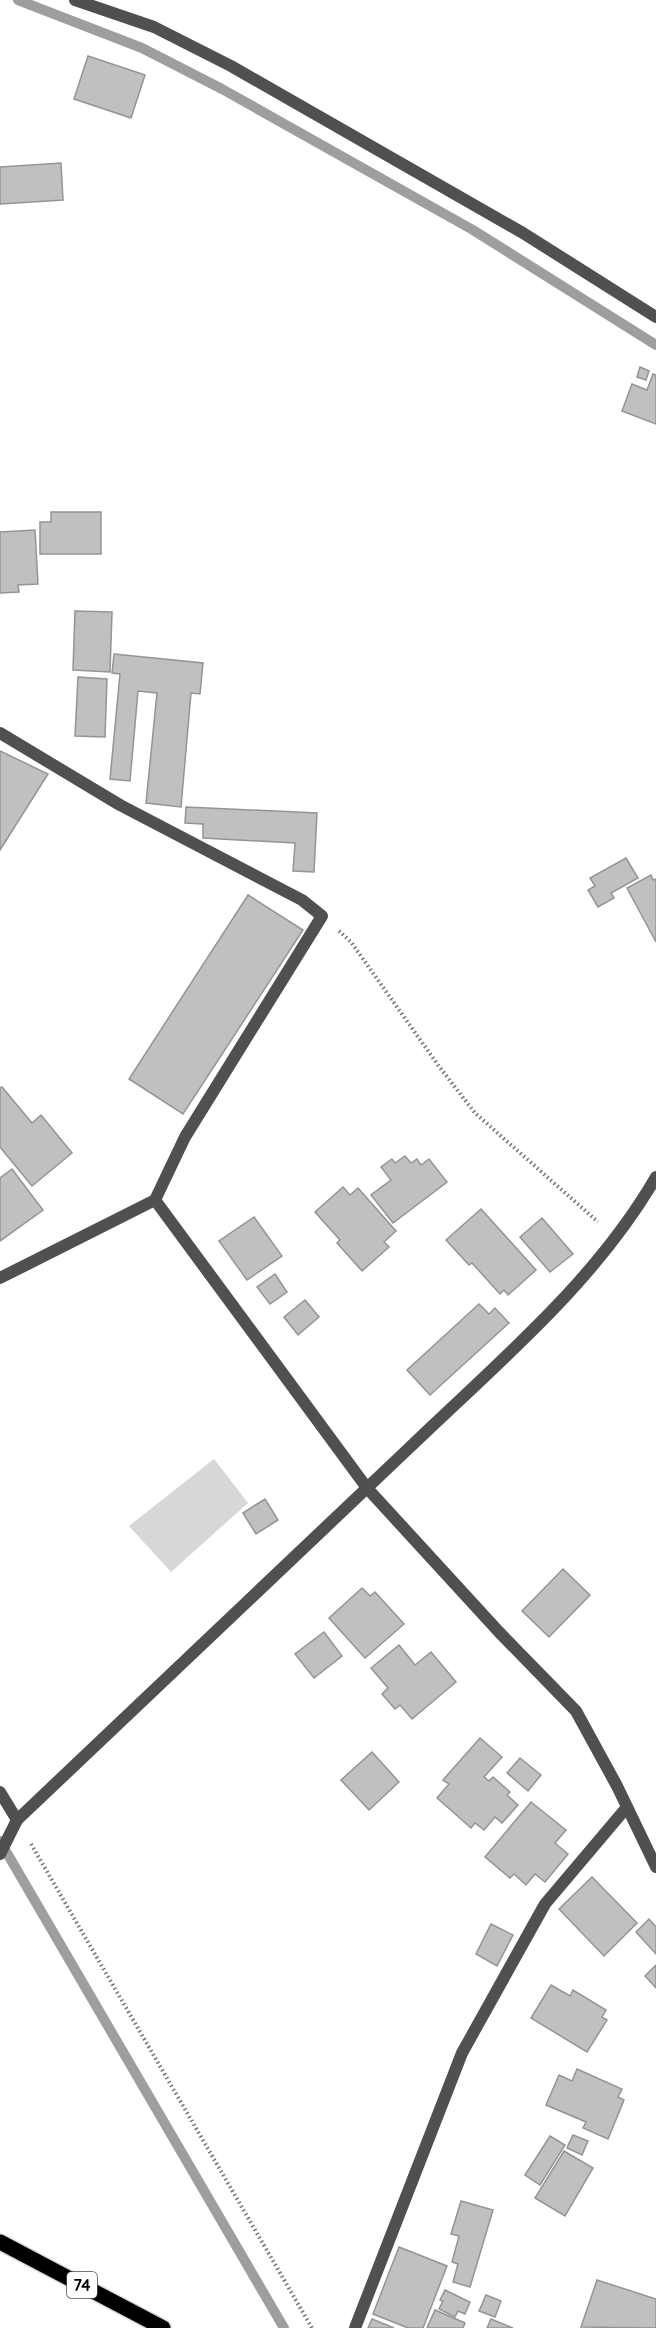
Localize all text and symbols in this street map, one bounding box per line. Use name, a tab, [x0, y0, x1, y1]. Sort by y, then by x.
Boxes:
road number: 74	[67, 2272, 97, 2298]

